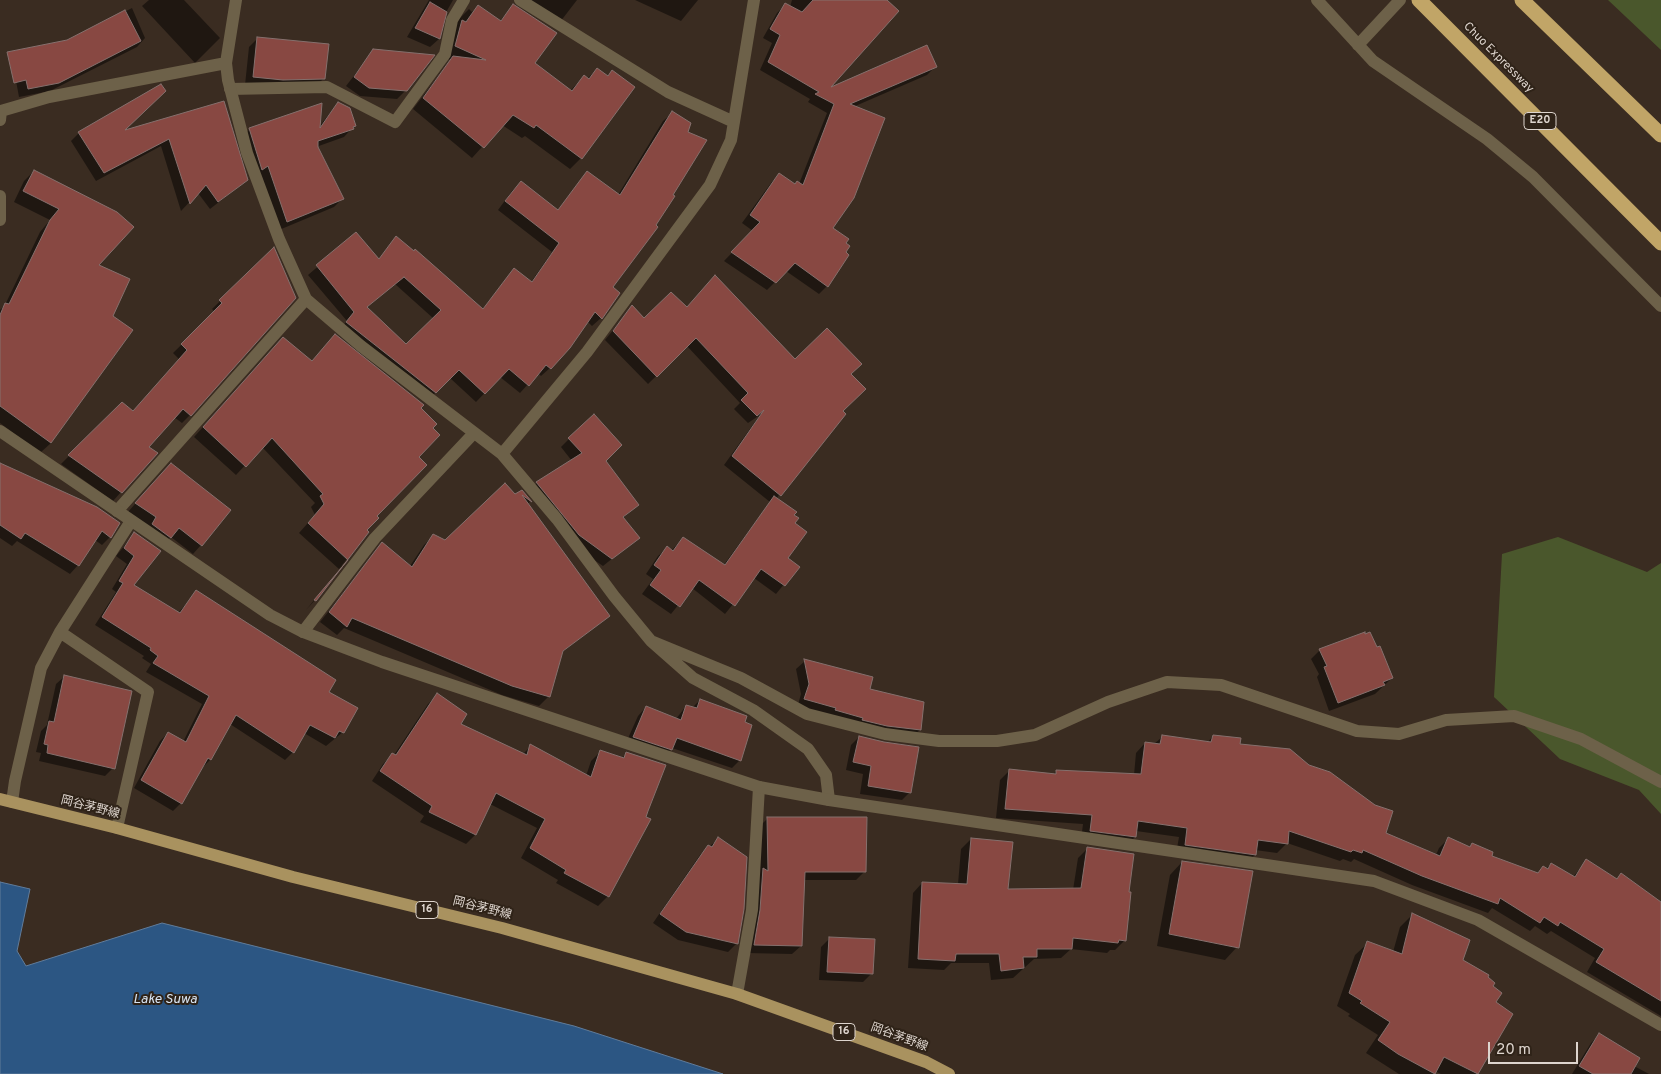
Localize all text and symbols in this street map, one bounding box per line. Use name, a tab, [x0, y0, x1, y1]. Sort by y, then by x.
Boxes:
street label: Chuo Expressway	[1460, 20, 1536, 96]
road number: E20	[1524, 112, 1556, 130]
street label: 岡谷茅野線	[59, 794, 121, 822]
street label: 岡谷茅野線	[451, 895, 513, 923]
road number: 16	[416, 902, 438, 918]
water label: Lake Suwa	[133, 992, 197, 1008]
street label: 岡谷茅野線	[868, 1021, 930, 1055]
road number: 16	[833, 1024, 855, 1040]
scale bar	[1491, 1032, 1581, 1064]
text: 20 m	[1496, 1041, 1531, 1060]

